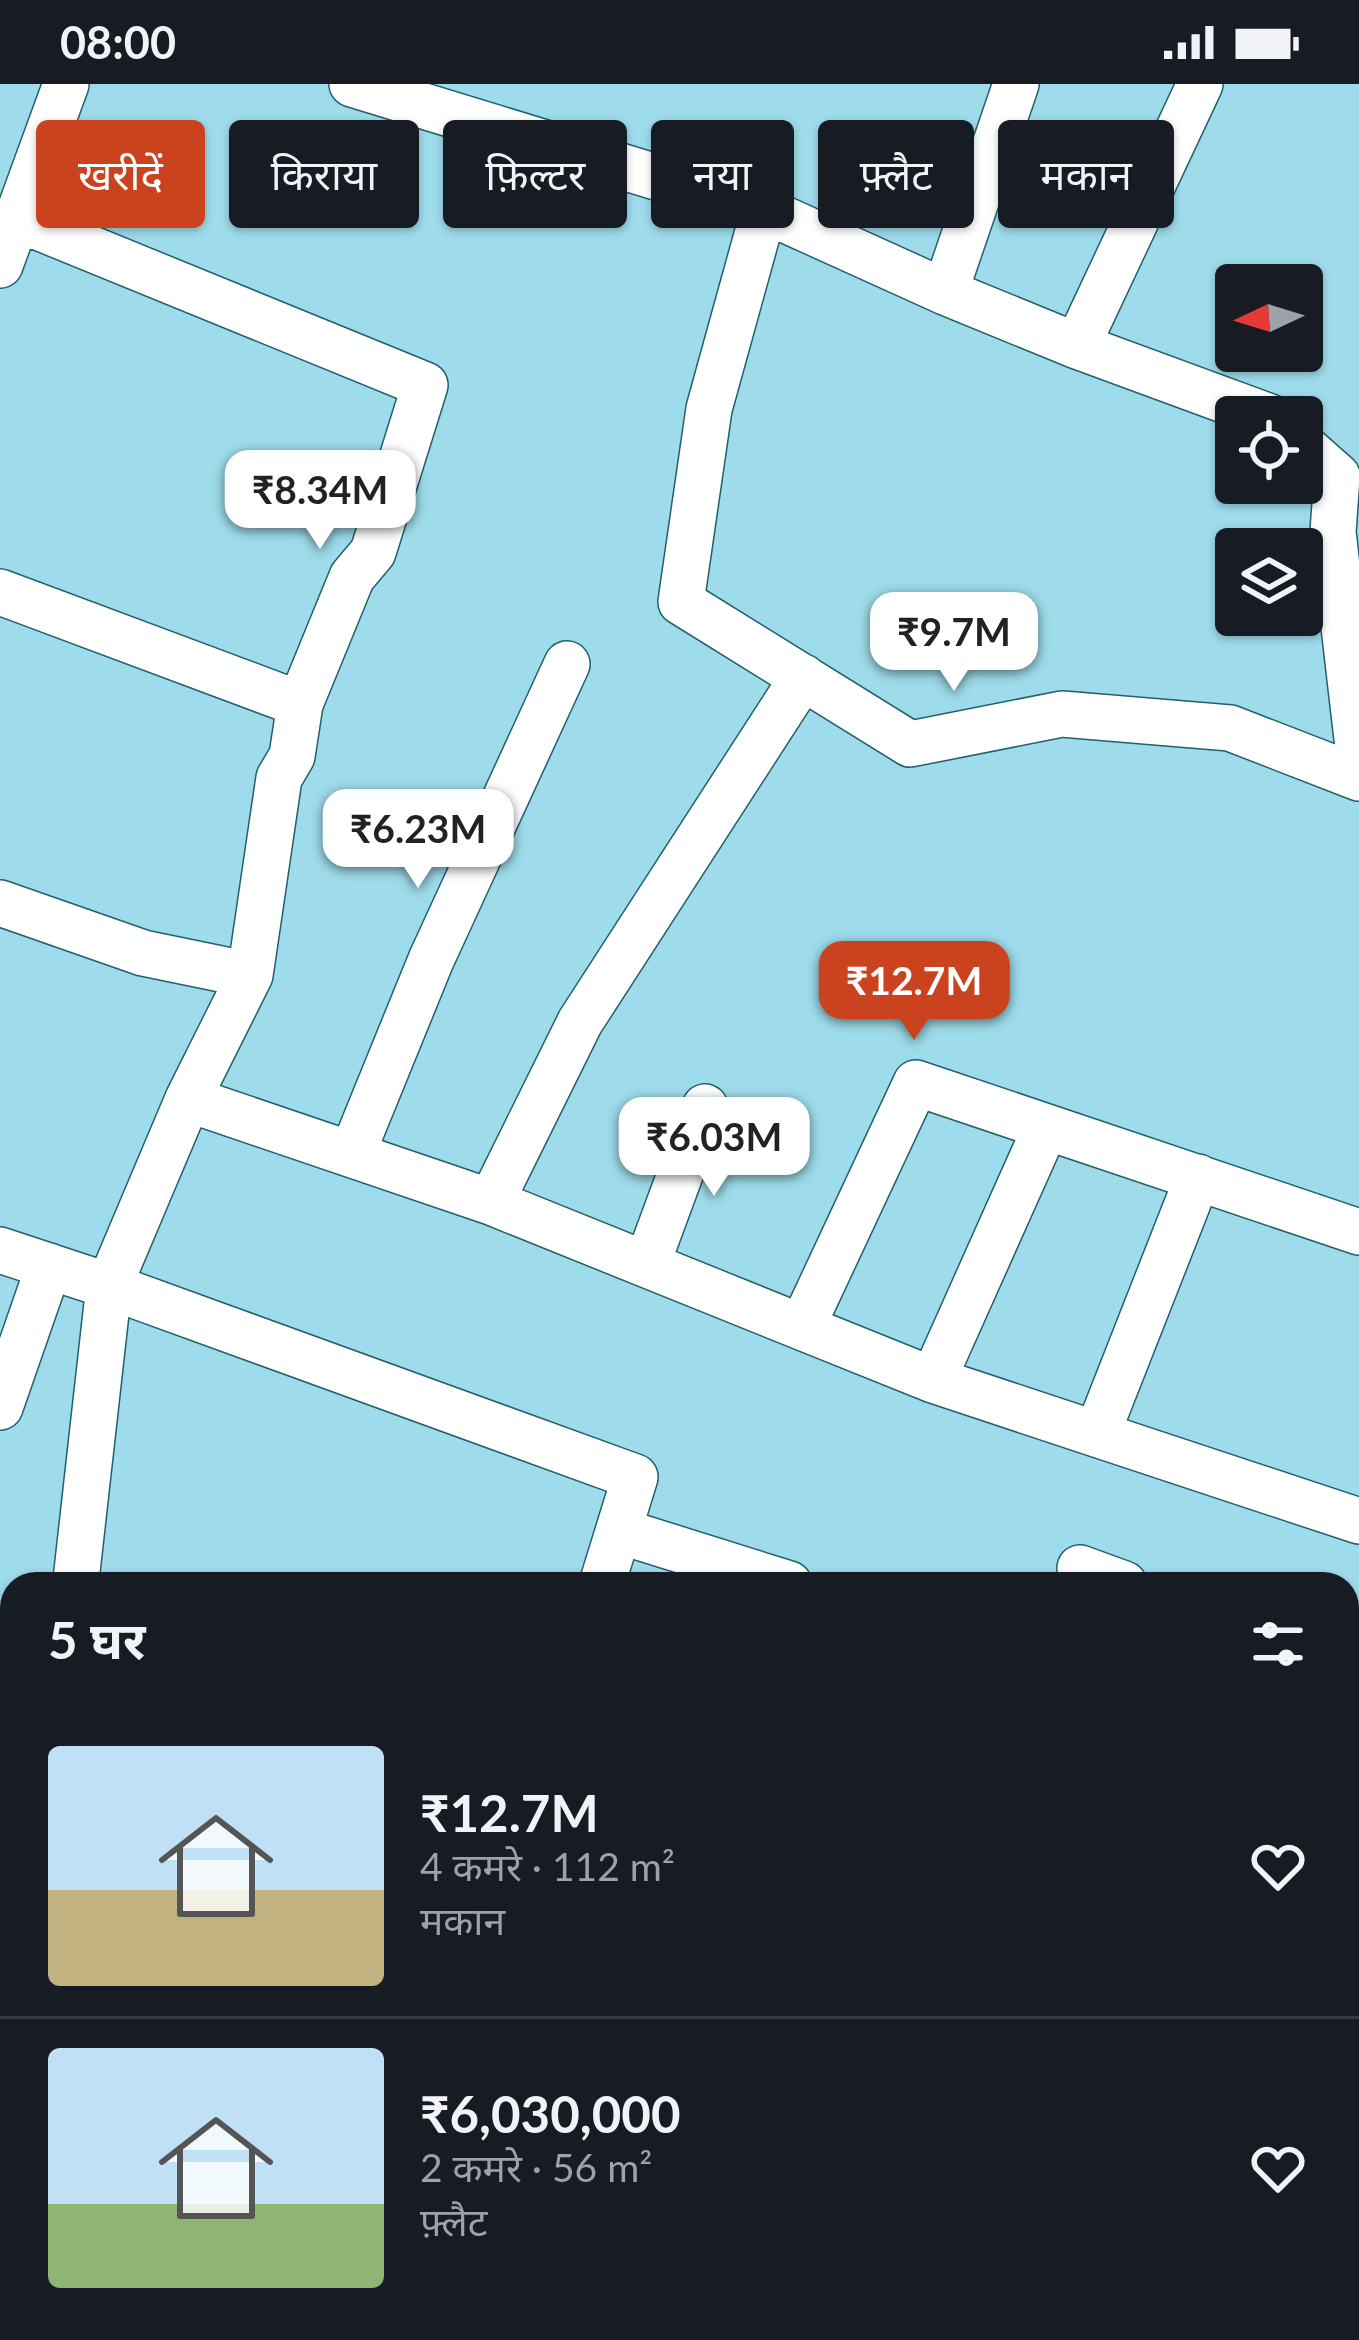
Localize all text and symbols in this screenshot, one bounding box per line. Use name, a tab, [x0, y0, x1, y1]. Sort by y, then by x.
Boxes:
text: 08:00	[60, 15, 176, 69]
chip: खरीदें	[36, 120, 205, 228]
chip: किराया	[229, 120, 419, 228]
chip: फ़िल्टर	[443, 120, 627, 228]
chip: नया	[651, 120, 794, 228]
chip: फ़्लैट	[818, 120, 974, 228]
chip: मकान	[998, 120, 1174, 228]
north arrow	[1215, 264, 1323, 372]
map controls	[1215, 264, 1323, 636]
button: locate	[1215, 396, 1323, 504]
pin: ₹8.34M	[222, 450, 418, 552]
text: ₹8.34M	[252, 466, 388, 512]
button: layers	[1215, 528, 1323, 636]
pin: ₹9.7M	[870, 592, 1038, 694]
text: ₹9.7M	[897, 608, 1011, 654]
pin: ₹6.23M	[320, 789, 516, 891]
text: ₹6.23M	[350, 805, 486, 851]
pin: ₹12.7M	[816, 941, 1012, 1043]
text: ₹12.7M	[846, 957, 982, 1003]
pin: ₹6.03M	[616, 1097, 812, 1199]
text: ₹6.03M	[646, 1113, 782, 1159]
text: 5 घर	[48, 1609, 146, 1670]
icon: filters	[1245, 1611, 1311, 1677]
text: ₹12.7M	[420, 1782, 599, 1843]
icon: home	[144, 1794, 288, 1938]
icon: heart	[1245, 1833, 1311, 1899]
text: 4 कमरे · 112 m²	[420, 1843, 675, 1889]
text: मकान	[420, 1897, 505, 1943]
text: ₹6,030,000	[420, 2083, 680, 2144]
icon: home	[144, 2096, 288, 2240]
icon: heart	[1245, 2135, 1311, 2201]
text: 2 कमरे · 56 m²	[420, 2144, 652, 2190]
text: फ़्लैट	[420, 2198, 487, 2244]

